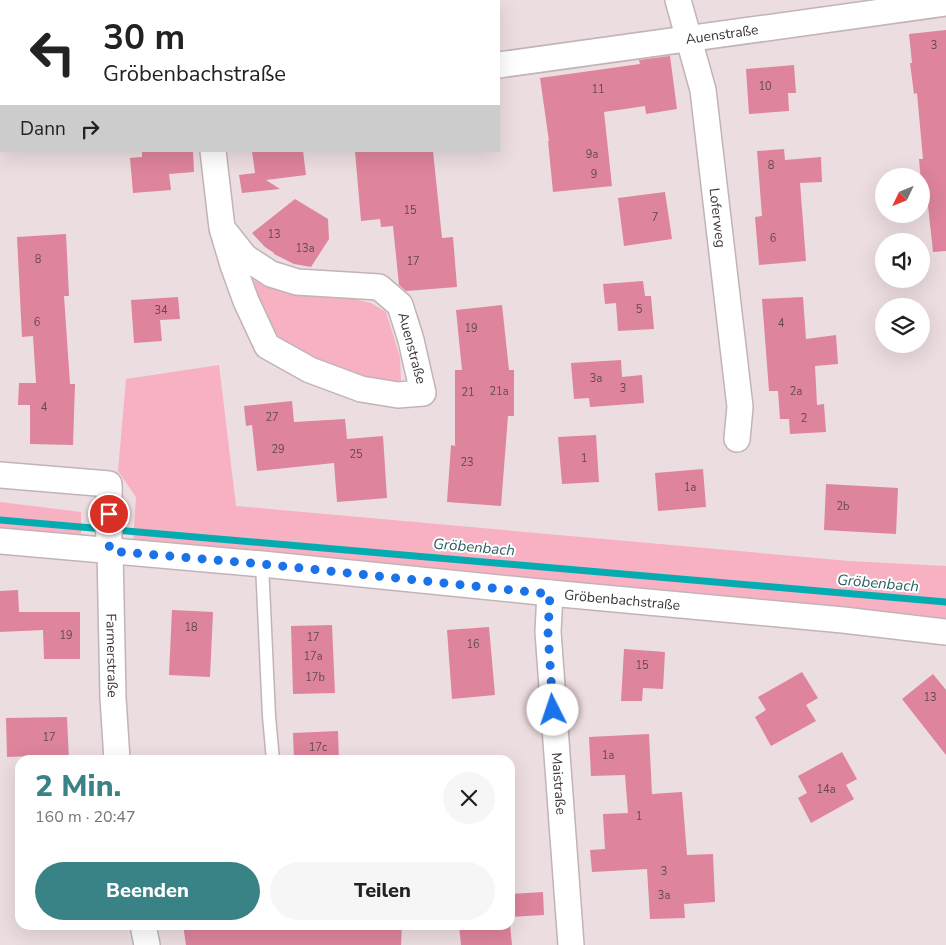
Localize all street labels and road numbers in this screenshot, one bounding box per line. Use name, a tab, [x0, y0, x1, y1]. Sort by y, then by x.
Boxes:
street label: Auenstraße	[684, 20, 760, 49]
street label: Loferweg	[705, 187, 731, 249]
street label: Auenstraße	[393, 310, 431, 386]
street label: Gröbenbachstraße	[563, 585, 681, 614]
street label: Farmerstraße	[102, 613, 122, 698]
street label: Maistraße	[547, 752, 571, 815]

